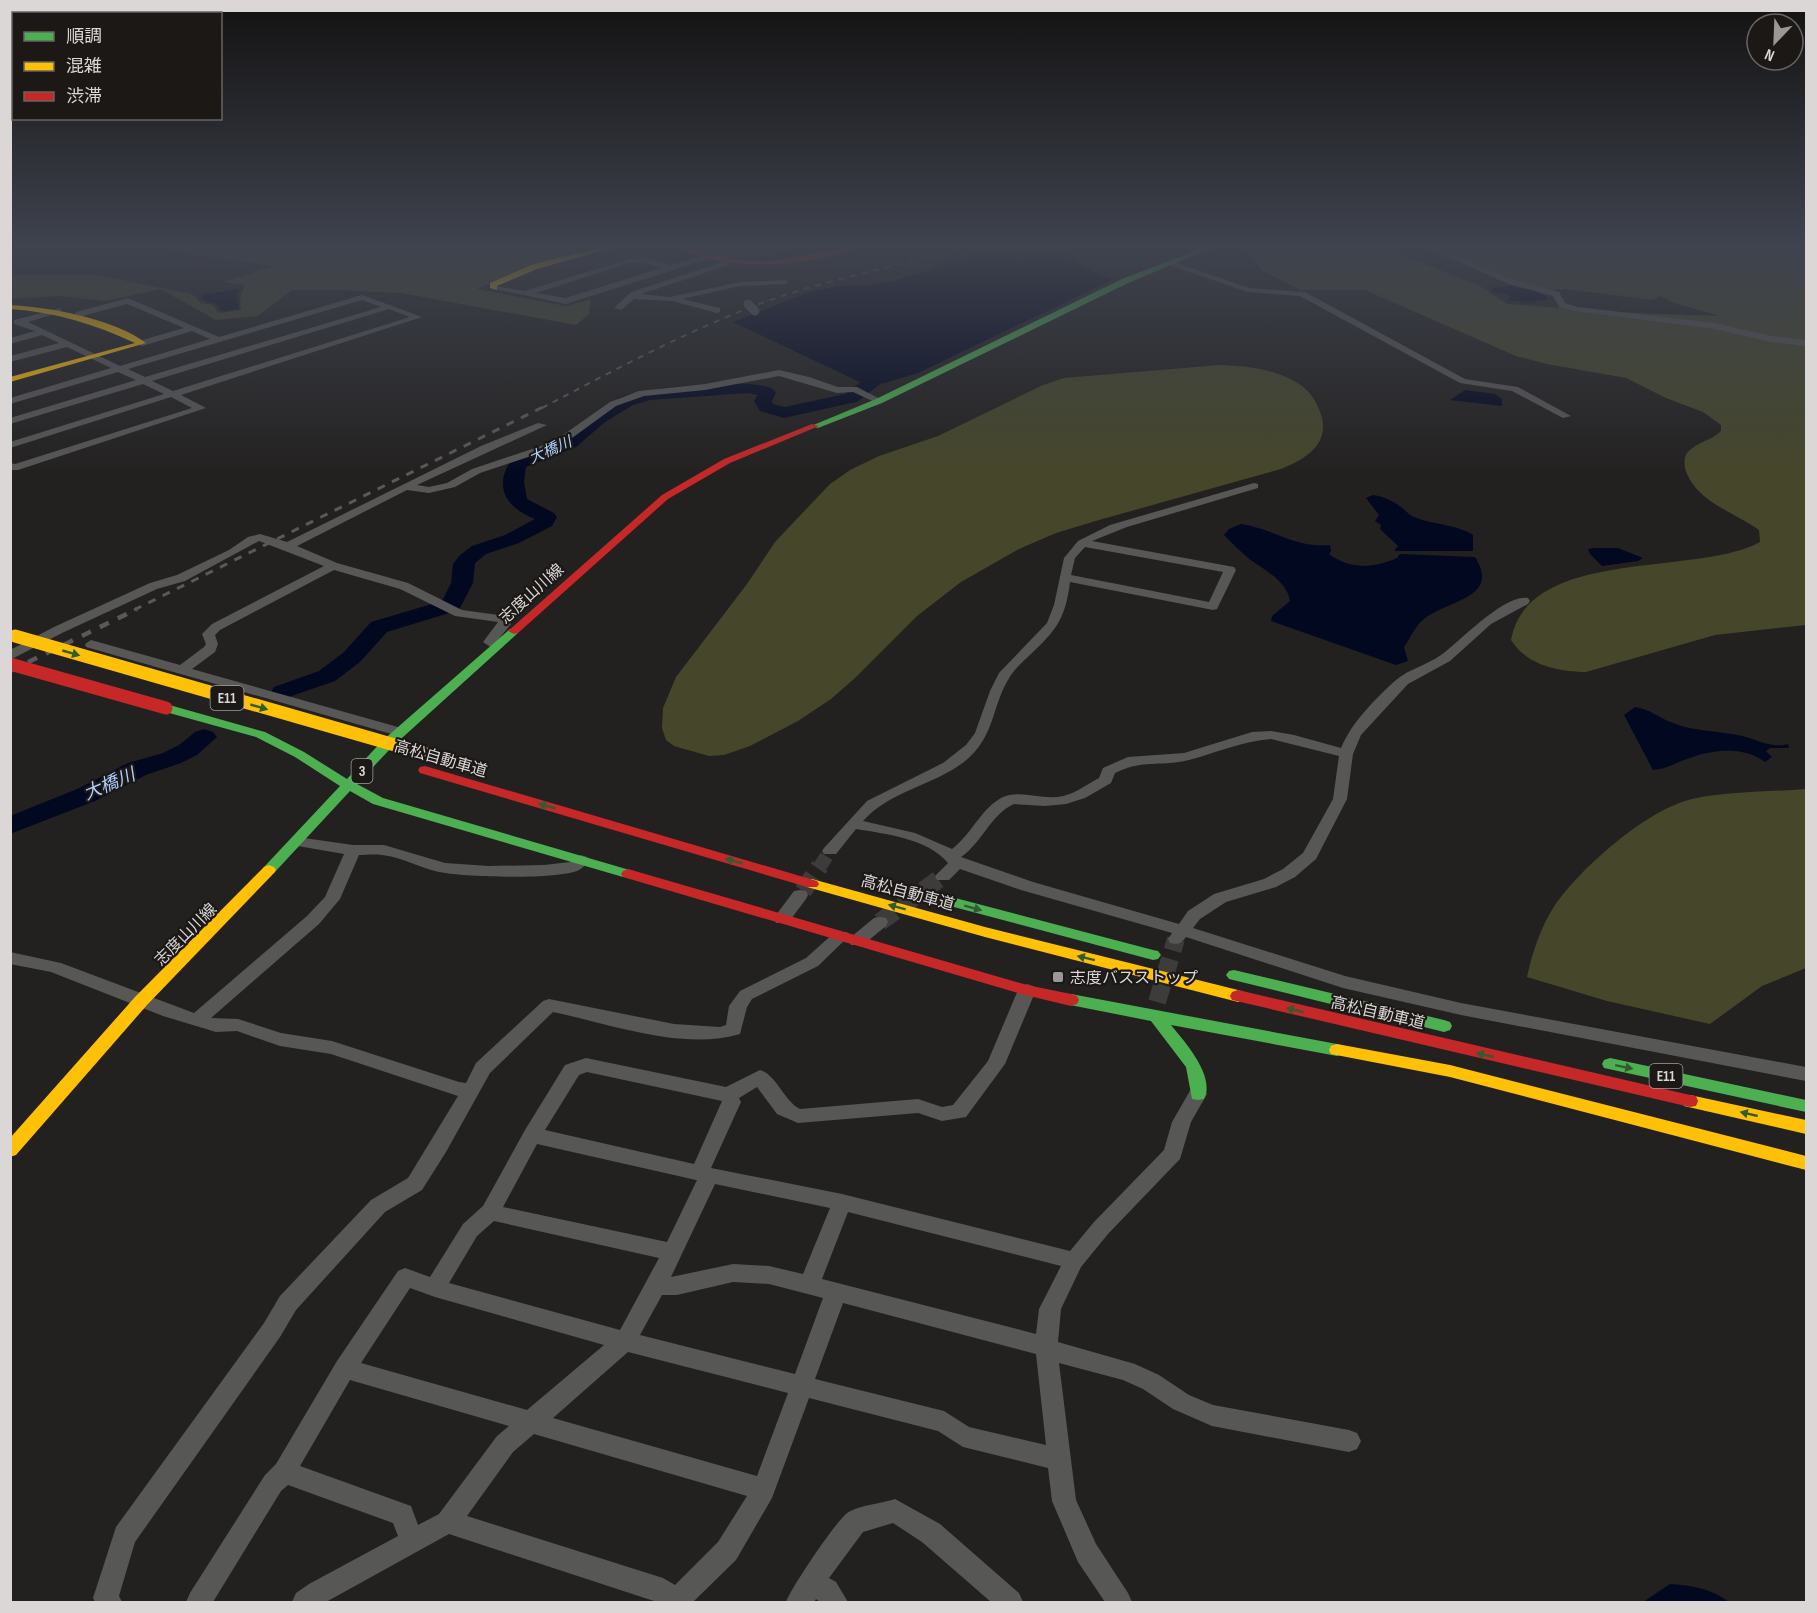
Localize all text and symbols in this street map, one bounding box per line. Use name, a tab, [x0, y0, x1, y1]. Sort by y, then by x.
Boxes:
legend	[12, 12, 222, 120]
north arrow	[1745, 12, 1805, 72]
text: 順調	[66, 26, 102, 47]
text: N	[1762, 44, 1777, 65]
text: 混雑	[66, 56, 102, 77]
text: 渋滞	[66, 86, 102, 107]
water label: 大橋川	[526, 432, 576, 468]
street label: 志度山川線	[496, 560, 568, 628]
one-way arrow	[62, 649, 80, 658]
road number: E11	[210, 686, 244, 710]
one-way arrow	[250, 702, 268, 712]
street label: 高松自動車道	[392, 737, 489, 782]
road number: 3	[352, 759, 372, 783]
water label: 大橋川	[80, 763, 140, 805]
one-way arrow	[538, 801, 556, 810]
one-way arrow	[725, 856, 743, 865]
street label: 高松自動車道	[859, 872, 956, 915]
street label: 志度山川線	[151, 900, 221, 970]
one-way arrow	[888, 902, 906, 911]
one-way arrow	[964, 903, 982, 913]
one-way arrow	[1076, 952, 1095, 962]
place label: 志度バスストップ	[1070, 969, 1198, 988]
marker: 志度バスストップ	[1051, 970, 1065, 984]
street label: 高松自動車道	[1329, 993, 1427, 1034]
one-way arrow	[1286, 1004, 1305, 1014]
one-way arrow	[1476, 1049, 1494, 1059]
one-way arrow	[1615, 1063, 1634, 1072]
road number: E11	[1650, 1064, 1682, 1088]
one-way arrow	[1740, 1109, 1759, 1118]

